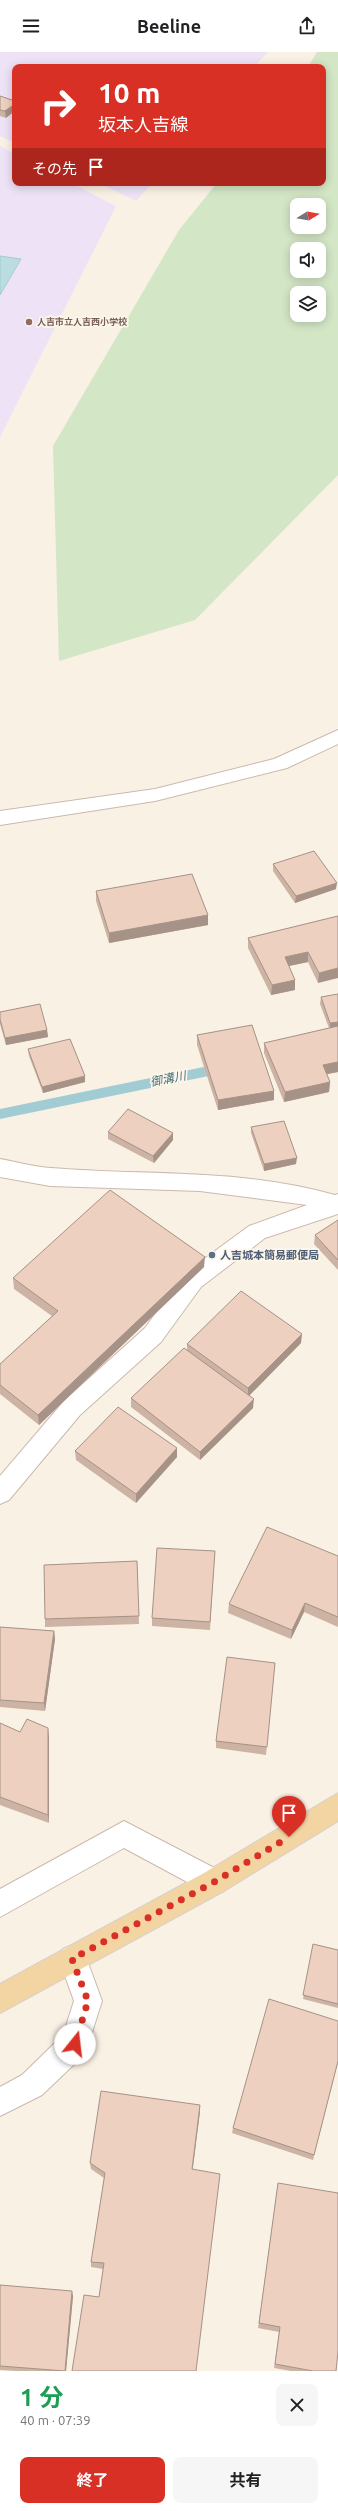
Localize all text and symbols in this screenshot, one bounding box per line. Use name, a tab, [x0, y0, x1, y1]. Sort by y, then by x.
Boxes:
icon: menu	[20, 15, 42, 37]
icon: share	[296, 15, 318, 37]
text: Beeline	[137, 16, 201, 36]
text: 10 m	[98, 77, 160, 108]
icon: right	[32, 80, 84, 132]
text: 坂本人吉線	[98, 114, 188, 134]
icon: arrive	[85, 156, 107, 178]
text: その先	[32, 160, 77, 177]
north arrow	[290, 198, 326, 234]
map controls	[290, 198, 326, 322]
button: sound	[290, 242, 326, 278]
button: layers	[290, 286, 326, 322]
marker: 人吉市立人吉西小学校	[24, 317, 34, 327]
place label: 人吉市立人吉西小学校	[37, 317, 128, 327]
water label: 御溝川	[149, 1068, 189, 1088]
place label: 人吉城本簡易郵便局	[220, 1249, 319, 1261]
marker: 人吉城本簡易郵便局	[207, 1250, 217, 1260]
pin	[272, 1796, 306, 1837]
icon: arrive	[278, 1802, 300, 1824]
position arrow	[54, 2023, 96, 2065]
text: 1 分	[20, 2384, 63, 2411]
button: close	[276, 2384, 318, 2426]
text: 40 m · 07:39	[20, 2413, 91, 2427]
button: 終了	[20, 2457, 165, 2503]
button: 共有	[173, 2457, 318, 2503]

